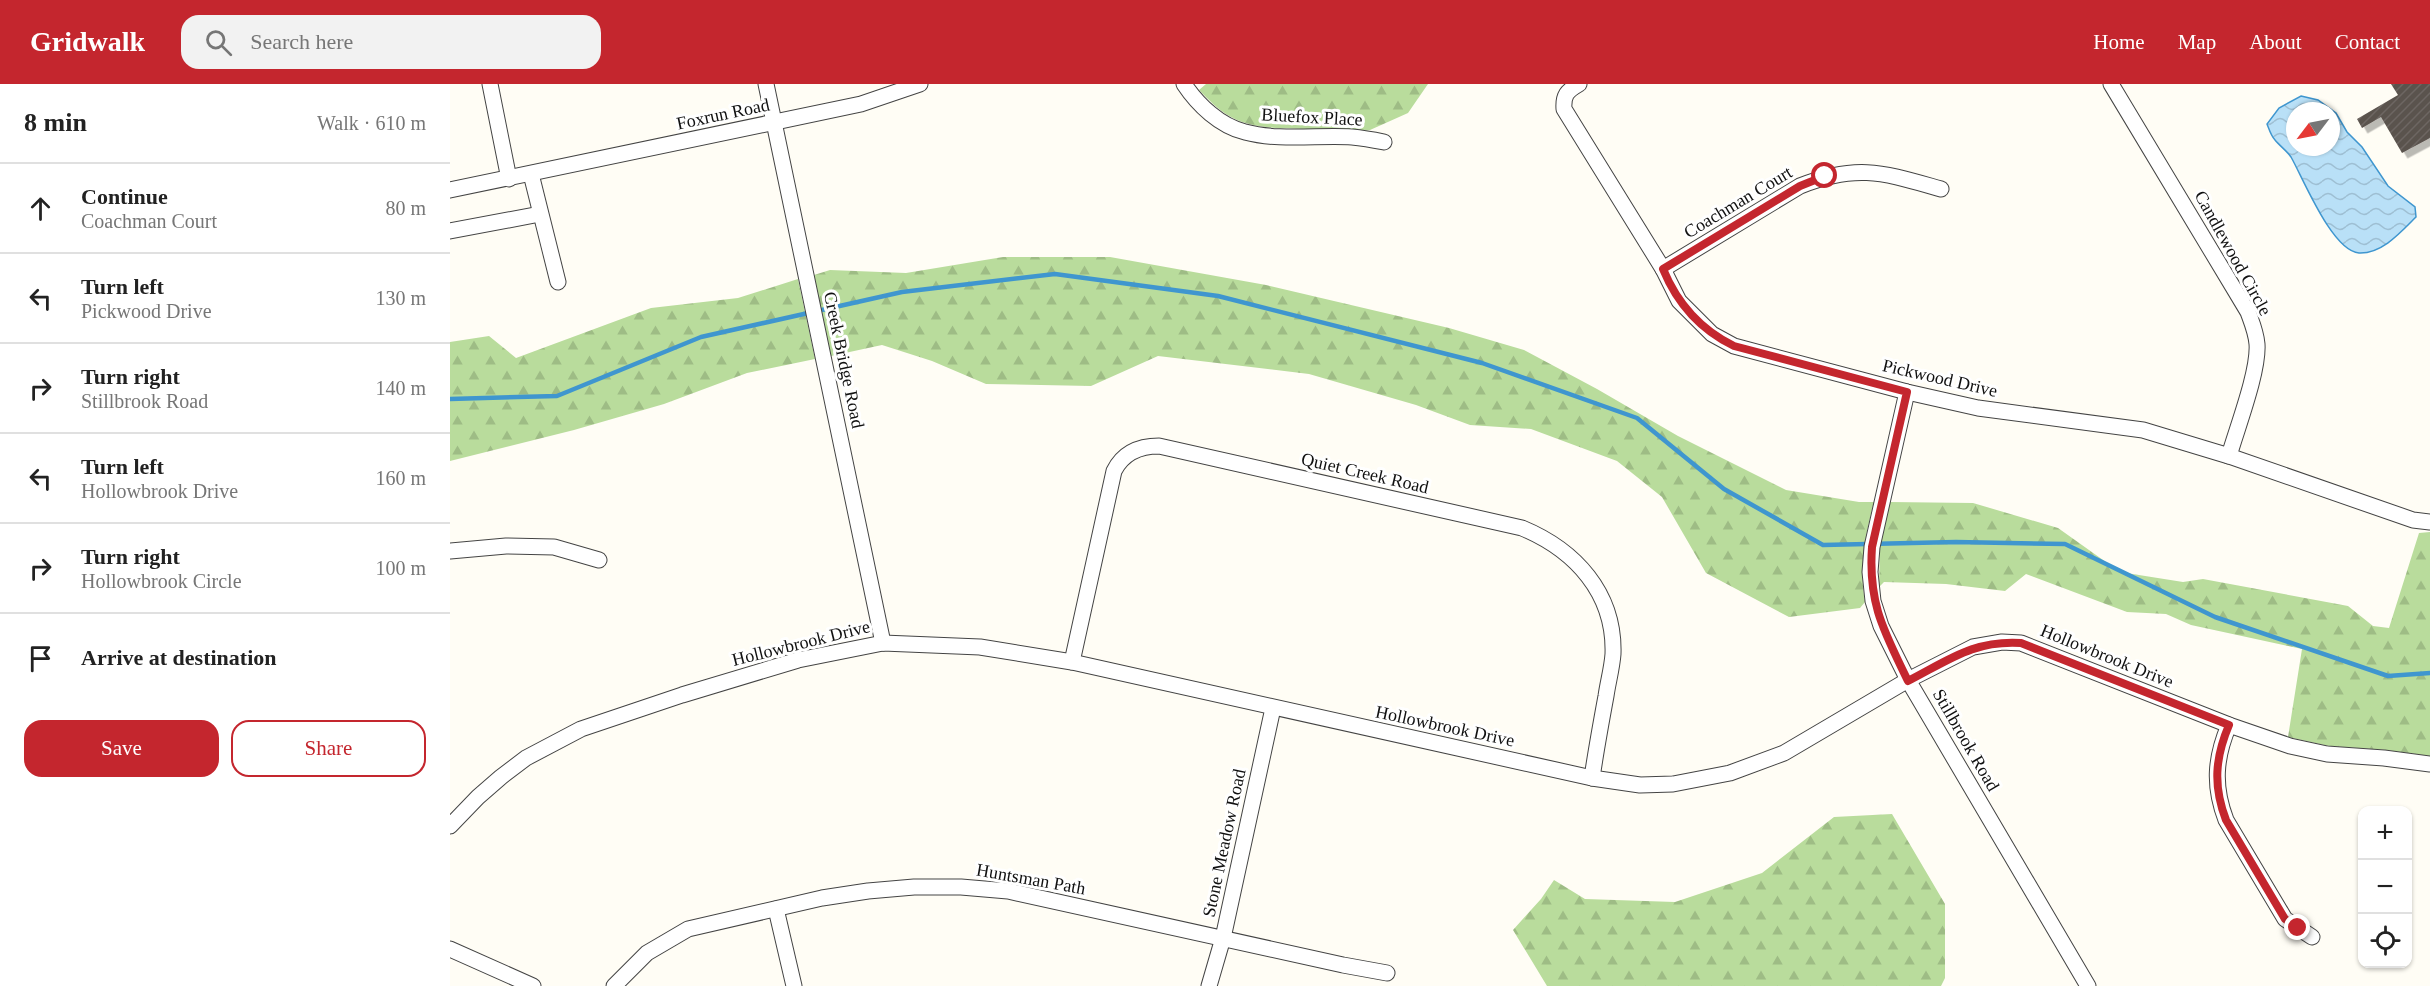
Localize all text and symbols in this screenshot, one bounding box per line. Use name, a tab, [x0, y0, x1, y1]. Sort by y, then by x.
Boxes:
search box	[181, 15, 601, 69]
text: Gridwalk	[30, 26, 145, 57]
icon: search	[202, 26, 235, 59]
text: Search here	[250, 29, 353, 54]
text: Home	[2093, 30, 2145, 54]
text: Map	[2178, 30, 2216, 54]
text: About	[2249, 30, 2302, 54]
text: Contact	[2335, 30, 2400, 54]
street label: Foxrun Road	[675, 94, 771, 134]
north arrow	[2286, 102, 2340, 156]
street label: Bluefox Place	[1261, 104, 1363, 130]
text: 8 min	[24, 108, 87, 137]
text: Walk · 610 m	[317, 112, 426, 134]
street label: Coachman Court	[1680, 162, 1796, 242]
route start	[1811, 162, 1837, 188]
text: Continue	[81, 184, 168, 209]
street label: Candlewood Circle	[2190, 187, 2276, 319]
icon: ahead	[24, 192, 57, 225]
text: 80 m	[385, 197, 426, 219]
text: Coachman Court	[81, 210, 217, 232]
text: Turn left	[81, 274, 164, 299]
icon: left	[24, 282, 57, 315]
text: 130 m	[375, 287, 426, 309]
street label: Creek Bridge Road	[820, 290, 868, 430]
text: Pickwood Drive	[81, 300, 212, 322]
street label: Pickwood Drive	[1881, 355, 1999, 401]
text: Turn right	[81, 364, 180, 389]
icon: right	[24, 372, 57, 405]
text: 140 m	[375, 377, 426, 399]
text: Stillbrook Road	[81, 390, 208, 412]
street label: Quiet Creek Road	[1299, 449, 1431, 497]
text: Turn left	[81, 454, 164, 479]
icon: left	[24, 462, 57, 495]
text: 160 m	[375, 467, 426, 489]
text: Hollowbrook Drive	[81, 480, 238, 502]
text: Turn right	[81, 544, 180, 569]
icon: right	[24, 552, 57, 585]
text: 100 m	[375, 557, 426, 579]
text: Hollowbrook Circle	[81, 570, 242, 592]
street label: Hollowbrook Drive	[730, 616, 872, 670]
street label: Hollowbrook Drive	[2038, 620, 2176, 692]
icon: arrive	[24, 642, 57, 675]
text: Arrive at destination	[81, 645, 277, 670]
street label: Stillbrook Road	[1929, 685, 2003, 795]
street label: Hollowbrook Drive	[1374, 702, 1516, 750]
button: Save	[24, 720, 219, 777]
button: Share	[231, 720, 426, 777]
street label: Stone Meadow Road	[1199, 767, 1249, 919]
map controls	[2358, 806, 2412, 968]
button: +	[2358, 806, 2412, 860]
street label: Huntsman Path	[975, 860, 1087, 898]
button: −	[2358, 860, 2412, 914]
route end	[2284, 914, 2310, 940]
button: locate	[2358, 914, 2412, 968]

